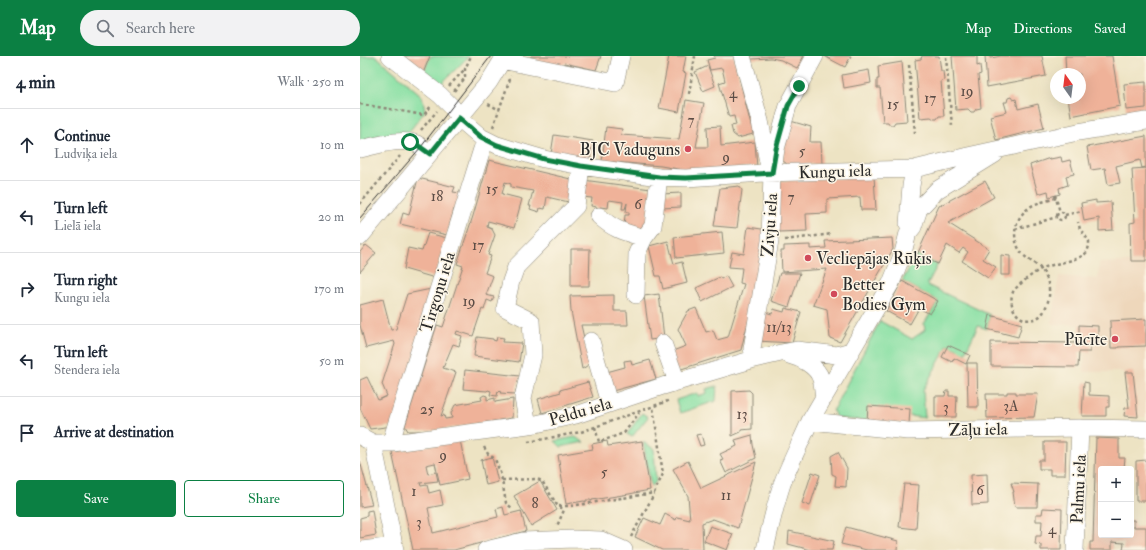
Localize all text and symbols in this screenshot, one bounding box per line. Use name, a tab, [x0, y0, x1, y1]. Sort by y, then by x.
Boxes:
search box	[80, 10, 360, 46]
text: Map	[20, 16, 56, 40]
icon: search	[94, 17, 116, 39]
text: Search here	[126, 19, 195, 38]
text: Map	[965, 20, 991, 37]
text: Directions	[1013, 20, 1072, 37]
text: Saved	[1094, 20, 1126, 37]
north arrow	[1050, 68, 1086, 104]
text: 4 min	[16, 72, 55, 93]
text: Walk · 250 m	[277, 74, 344, 90]
route end	[790, 77, 808, 95]
house number: 19	[961, 82, 973, 101]
house number: 4	[729, 84, 738, 103]
house number: 17	[924, 89, 936, 108]
house number: 15	[887, 95, 899, 114]
house number: 7	[688, 111, 695, 130]
text: Continue	[54, 127, 110, 146]
route start	[401, 133, 419, 151]
icon: ahead	[16, 134, 38, 156]
text: 10 m	[320, 137, 344, 153]
place label: BJC Vaduguns	[580, 139, 680, 161]
house number: 5	[799, 142, 806, 161]
marker: BJC Vaduguns	[683, 144, 693, 154]
text: Ludviķa iela	[54, 146, 117, 162]
house number: 9	[721, 148, 730, 167]
street label: Kungu iela	[798, 160, 873, 183]
house number: 15	[486, 180, 498, 199]
house number: 18	[431, 187, 443, 206]
house number: 7	[788, 188, 795, 207]
street label: Zivju iela	[757, 191, 782, 258]
house number: 6	[634, 195, 643, 214]
text: Turn left	[54, 199, 108, 218]
icon: left	[16, 206, 38, 228]
text: 20 m	[318, 209, 344, 225]
text: Lielā iela	[54, 218, 101, 234]
house number: 17	[472, 236, 484, 255]
street label: Tirgoņu iela	[415, 248, 460, 335]
place label: Vecliepājas Rūķis	[816, 248, 932, 270]
marker: Vecliepājas Rūķis	[803, 253, 813, 263]
text: Turn right	[54, 271, 117, 290]
place label: Better Bodies Gym	[842, 274, 926, 316]
icon: right	[16, 278, 38, 300]
text: 170 m	[314, 281, 344, 297]
marker: Better Bodies Gym	[829, 289, 839, 299]
text: Kungu iela	[54, 290, 110, 306]
house number: 19	[463, 292, 475, 311]
house number: 11/13	[766, 318, 792, 337]
place label: Pūcīte	[1064, 329, 1107, 350]
marker: Pūcīte	[1110, 334, 1120, 344]
text: Turn left	[54, 343, 108, 362]
icon: left	[16, 350, 38, 372]
text: 50 m	[319, 353, 344, 369]
text: Stendera iela	[54, 362, 120, 378]
street label: Peldu iela	[546, 392, 615, 430]
house number: 3A	[1003, 397, 1019, 416]
house number: 3	[943, 398, 949, 417]
house number: 25	[420, 400, 434, 419]
house number: 13	[736, 405, 748, 424]
street label: Zāļu iela	[948, 418, 1009, 441]
icon: arrive	[16, 422, 38, 444]
text: Arrive at destination	[54, 423, 174, 442]
house number: 9	[438, 446, 447, 465]
street label: Palmu iela	[1066, 453, 1091, 524]
house number: 5	[601, 463, 608, 482]
map controls	[1098, 466, 1134, 538]
button: +	[1098, 466, 1134, 502]
button: Save	[16, 480, 176, 517]
button: Share	[184, 480, 344, 517]
house number: 6	[976, 481, 985, 500]
house number: 1	[411, 482, 417, 501]
house number: 11	[721, 486, 731, 505]
house number: 8	[531, 494, 539, 513]
button: −	[1098, 502, 1134, 538]
house number: 3	[416, 513, 422, 532]
house number: 4	[1048, 520, 1057, 539]

